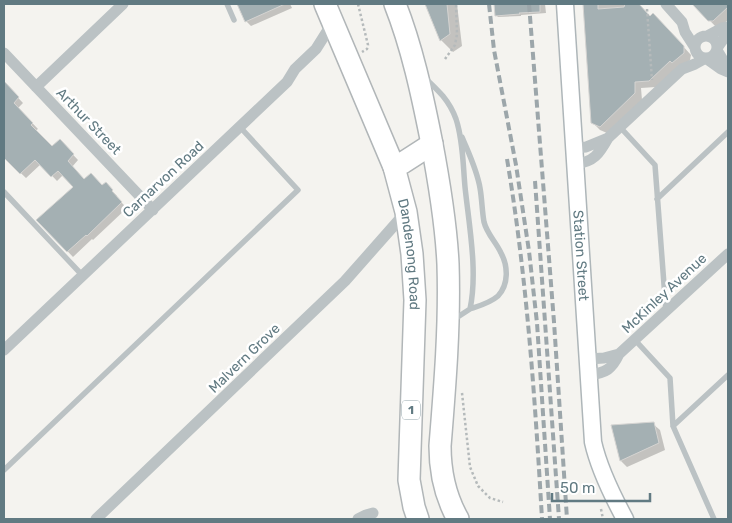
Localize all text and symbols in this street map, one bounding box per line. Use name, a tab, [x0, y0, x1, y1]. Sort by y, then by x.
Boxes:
street label: Arthur Street	[53, 84, 125, 159]
street label: Carnarvon Road	[119, 138, 207, 221]
street label: Dandenong Road	[394, 197, 423, 310]
street label: Station Street	[569, 209, 592, 302]
street label: McKinley Avenue	[618, 250, 710, 337]
street label: Malvern Grove	[205, 320, 284, 397]
road number: 1	[402, 400, 420, 420]
scale bar	[552, 470, 650, 502]
text: 50 m	[560, 479, 595, 497]

